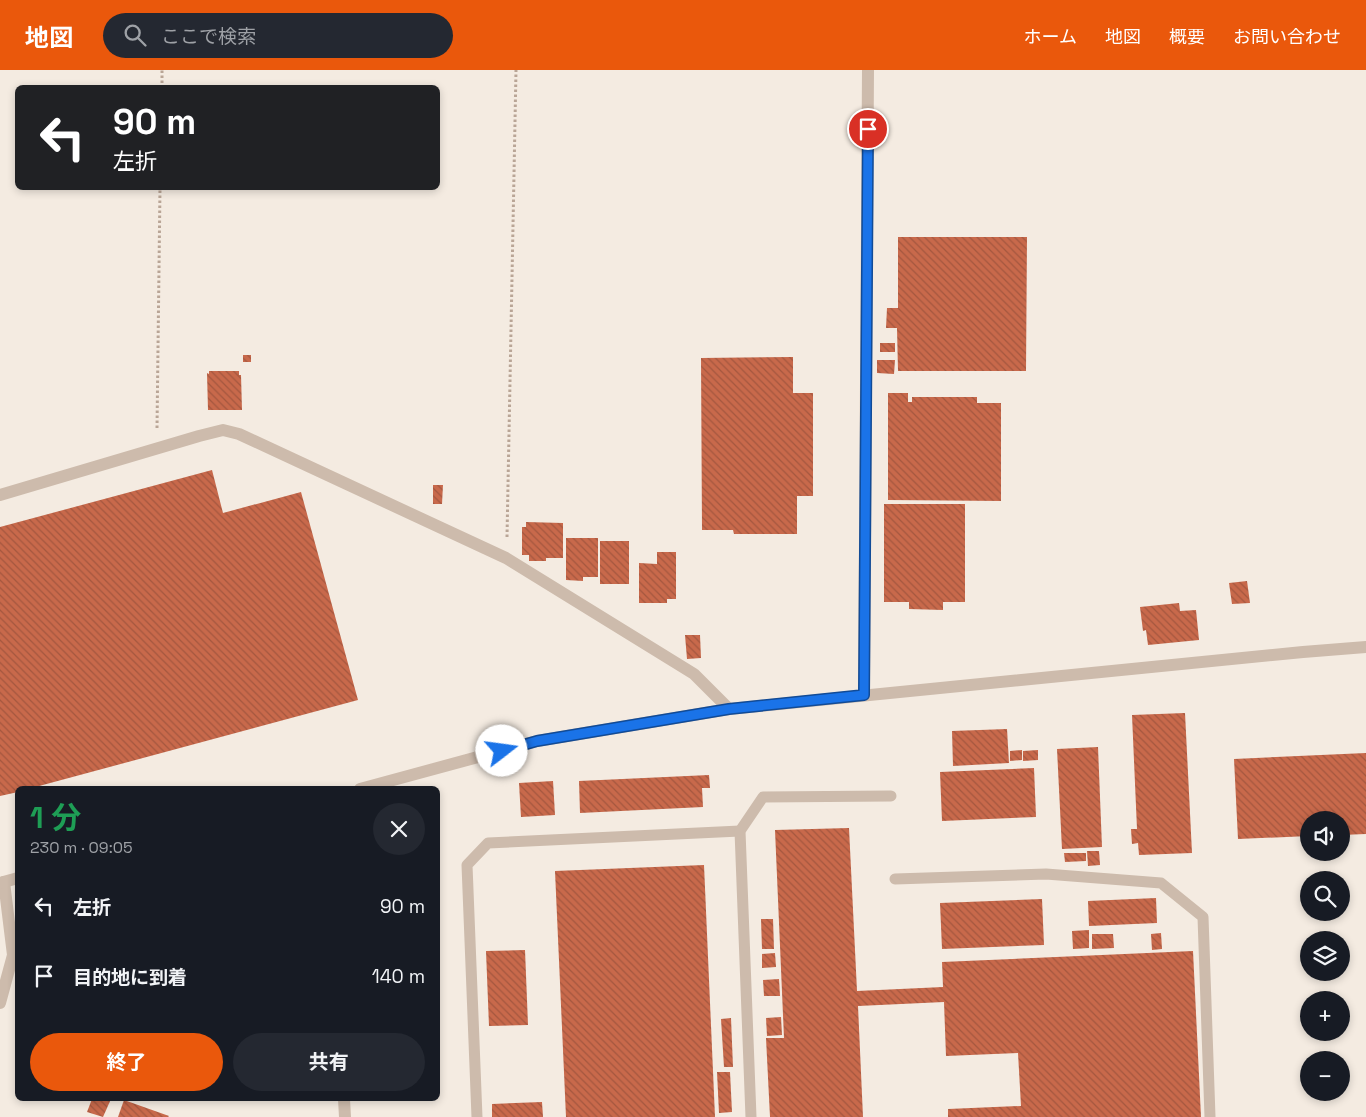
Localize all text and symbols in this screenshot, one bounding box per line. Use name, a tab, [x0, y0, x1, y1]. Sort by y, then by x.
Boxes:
search box	[103, 13, 453, 58]
icon: search	[121, 21, 149, 49]
text: 地図	[25, 22, 73, 53]
text: ここで検索	[161, 24, 256, 49]
text: ホーム	[1024, 25, 1077, 48]
text: 地図	[1105, 25, 1141, 48]
text: 概要	[1169, 25, 1205, 48]
text: お問い合わせ	[1233, 25, 1341, 48]
text: 90 m	[113, 100, 196, 144]
icon: left	[30, 105, 95, 170]
pin	[847, 108, 889, 150]
icon: arrive	[854, 115, 882, 143]
text: 左折	[113, 147, 157, 175]
position arrow	[475, 724, 527, 776]
text: 1 分	[30, 798, 81, 837]
button: close	[373, 803, 425, 855]
map controls	[1300, 811, 1350, 1101]
button: sound	[1300, 811, 1350, 861]
text: 230 m · 09:05	[30, 837, 133, 858]
button: search	[1300, 871, 1350, 921]
icon: left	[30, 892, 58, 920]
text: 90 m	[380, 894, 425, 919]
text: 左折	[73, 895, 111, 920]
button: layers	[1300, 931, 1350, 981]
icon: arrive	[30, 962, 58, 990]
text: 140 m	[372, 964, 425, 989]
text: 目的地に到着	[73, 965, 187, 990]
button: +	[1300, 991, 1350, 1041]
button: 終了	[30, 1033, 223, 1091]
button: 共有	[233, 1033, 425, 1091]
button: −	[1300, 1051, 1350, 1101]

